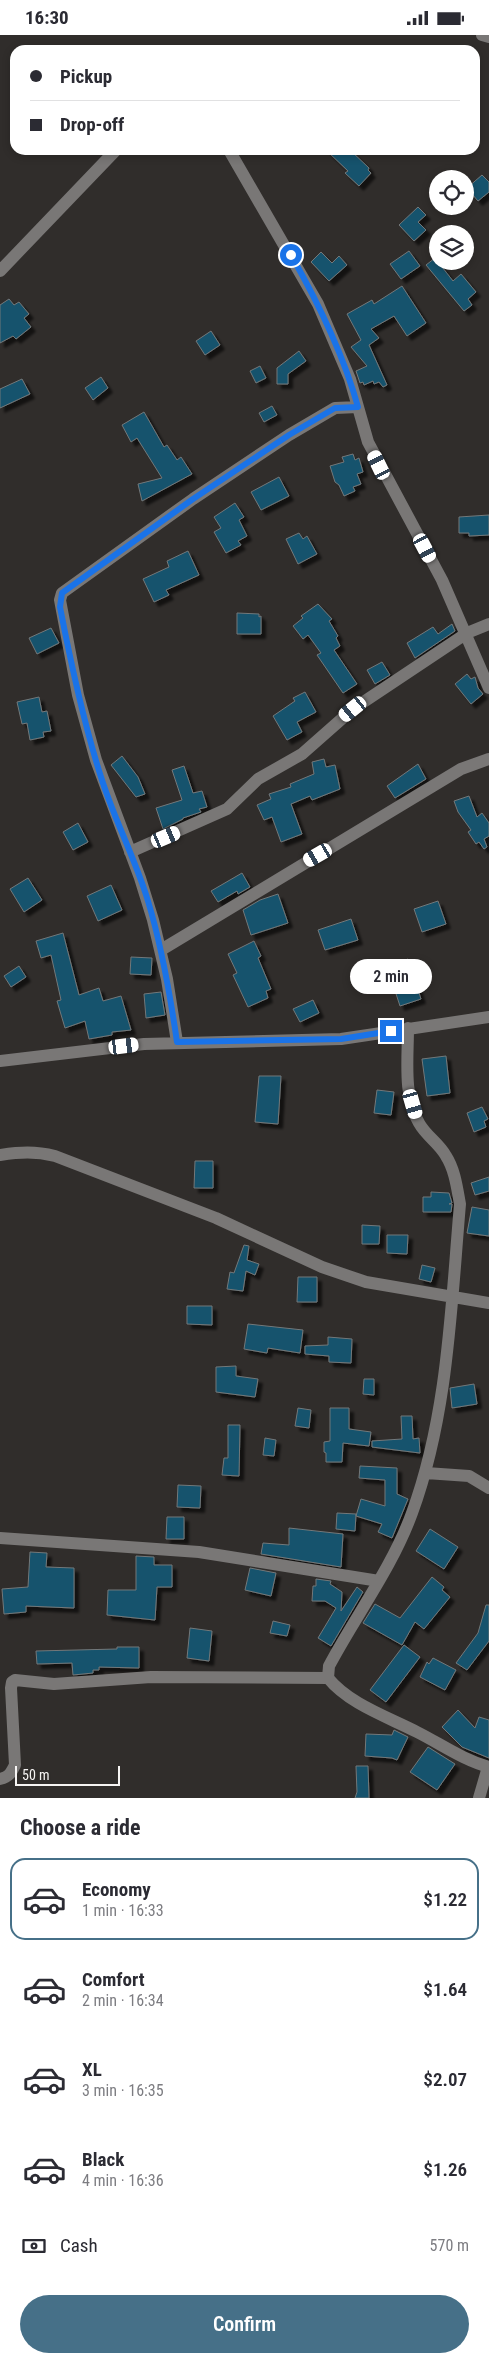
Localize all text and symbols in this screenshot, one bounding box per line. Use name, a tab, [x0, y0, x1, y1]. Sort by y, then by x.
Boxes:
text: 16:30	[25, 6, 69, 29]
text: Pickup	[60, 65, 112, 88]
text: Drop-off	[60, 113, 124, 136]
map controls	[429, 170, 474, 270]
button: locate	[429, 170, 474, 215]
button: layers	[429, 225, 474, 270]
route start	[280, 244, 302, 266]
car	[365, 448, 392, 482]
car	[411, 531, 438, 565]
car	[336, 694, 369, 724]
car	[149, 824, 182, 850]
car	[301, 841, 334, 869]
callout: 2 min	[350, 959, 432, 993]
text: 2 min	[373, 967, 409, 986]
route end	[380, 1020, 402, 1042]
car	[108, 1037, 139, 1055]
car	[401, 1088, 424, 1120]
scale bar	[15, 1763, 120, 1786]
text: 50 m	[22, 1767, 50, 1783]
text: Choose a ride	[20, 1815, 141, 1840]
icon: car	[22, 1877, 67, 1922]
text: Economy	[82, 1878, 151, 1901]
text: $1.22	[423, 1888, 467, 1911]
text: 1 min · 16:33	[82, 1901, 164, 1920]
icon: car	[22, 1967, 67, 2012]
text: Comfort	[82, 1968, 145, 1991]
text: $1.64	[423, 1978, 467, 2001]
text: 2 min · 16:34	[82, 1991, 164, 2010]
icon: car	[22, 2057, 67, 2102]
text: XL	[82, 2058, 102, 2081]
text: $2.07	[423, 2068, 467, 2091]
text: 3 min · 16:35	[82, 2081, 164, 2100]
icon: car	[22, 2147, 67, 2192]
text: Black	[82, 2148, 124, 2171]
text: $1.26	[423, 2158, 467, 2181]
text: 4 min · 16:36	[82, 2171, 164, 2190]
icon: cash	[20, 2232, 48, 2260]
text: Cash	[60, 2234, 98, 2257]
text: 570 m	[430, 2236, 469, 2255]
button: Confirm	[20, 2295, 469, 2353]

